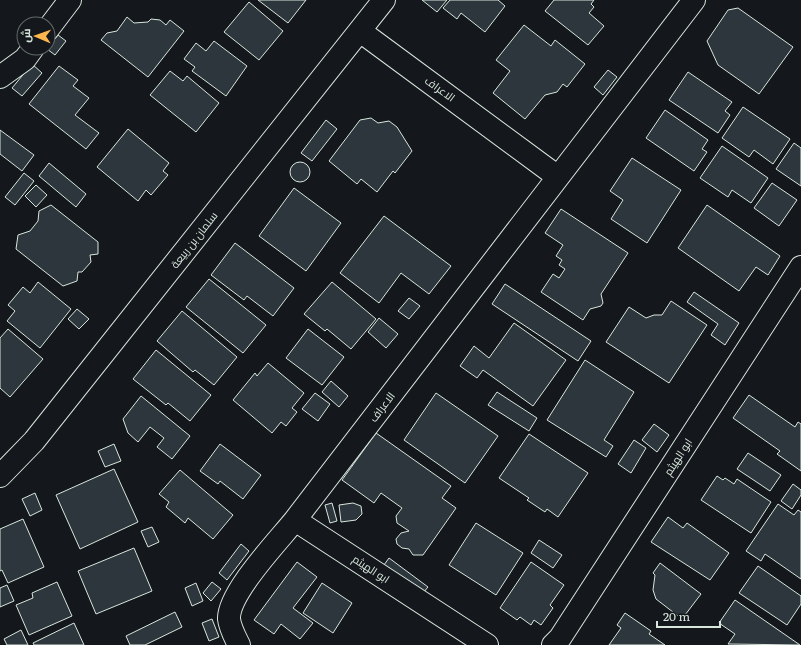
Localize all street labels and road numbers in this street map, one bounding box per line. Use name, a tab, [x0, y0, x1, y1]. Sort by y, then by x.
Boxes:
street label: الاعراف	[422, 72, 459, 105]
street label: سلمان بن ربيعة	[166, 208, 220, 271]
street label: الاعراف	[365, 388, 398, 425]
street label: ابو الهيثم	[659, 435, 696, 479]
street label: ابو الهيثم	[349, 550, 393, 587]

